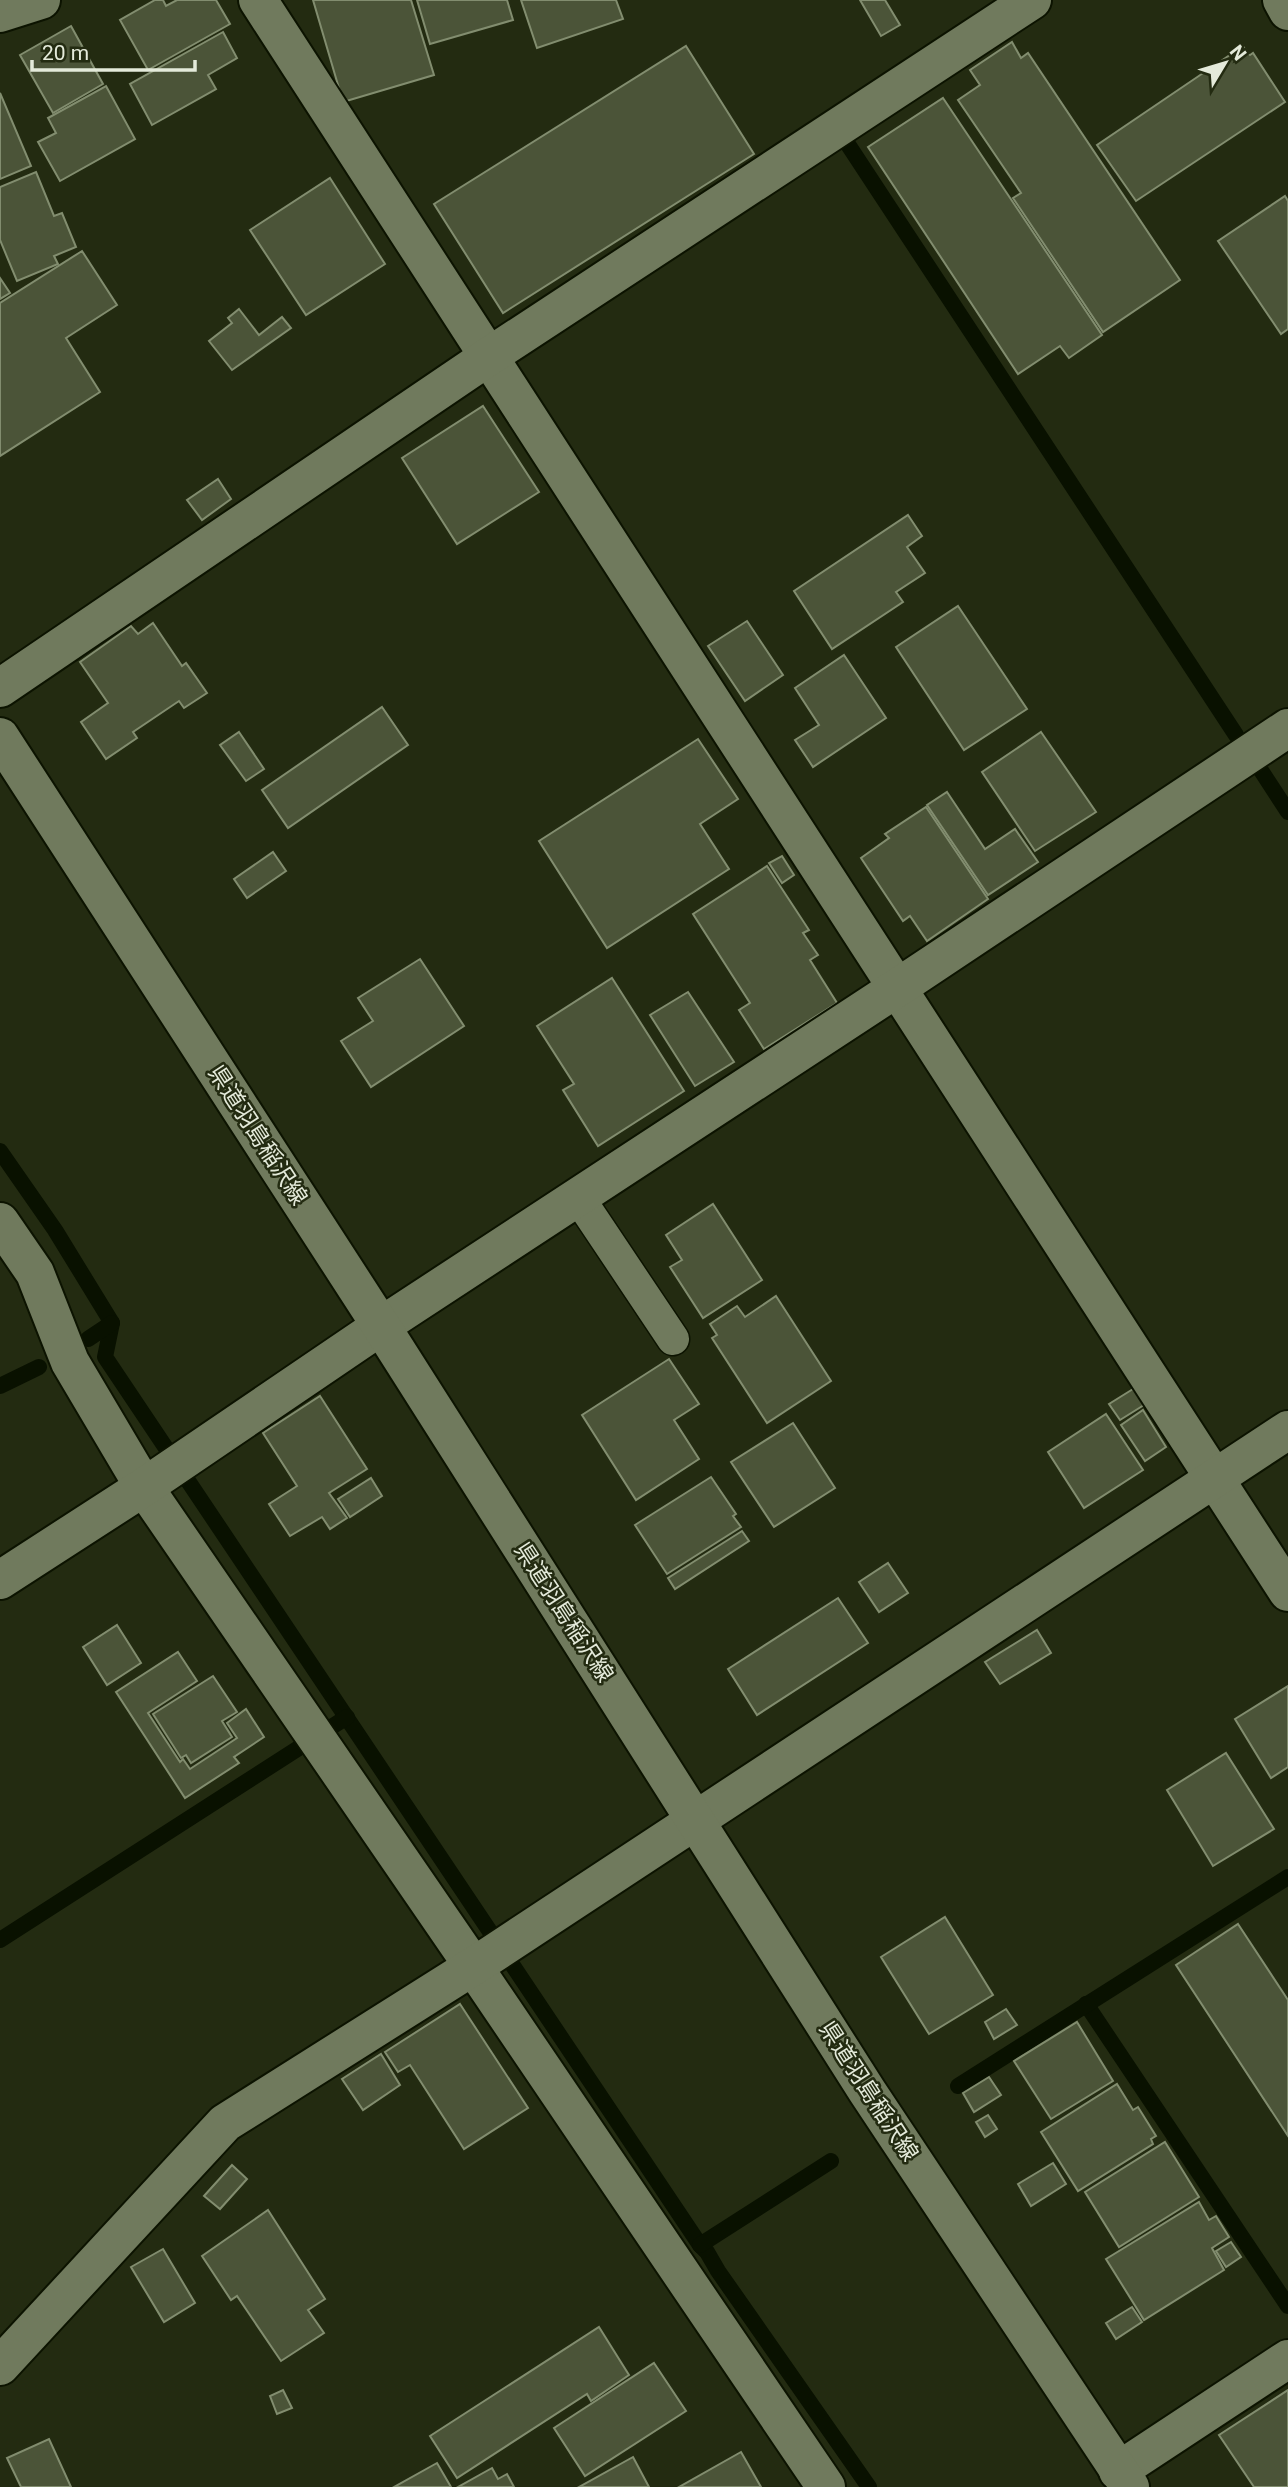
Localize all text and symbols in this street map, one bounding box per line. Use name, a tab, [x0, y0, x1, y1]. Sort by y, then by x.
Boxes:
scale bar	[32, 28, 194, 72]
north arrow	[1190, 28, 1260, 98]
text: N	[1225, 40, 1251, 65]
text: 20 m	[42, 41, 89, 65]
street label: 県道羽島稲沢線	[202, 1060, 313, 1210]
street label: 県道羽島稲沢線	[508, 1537, 619, 1687]
street label: 県道羽島稲沢線	[813, 2016, 924, 2166]

